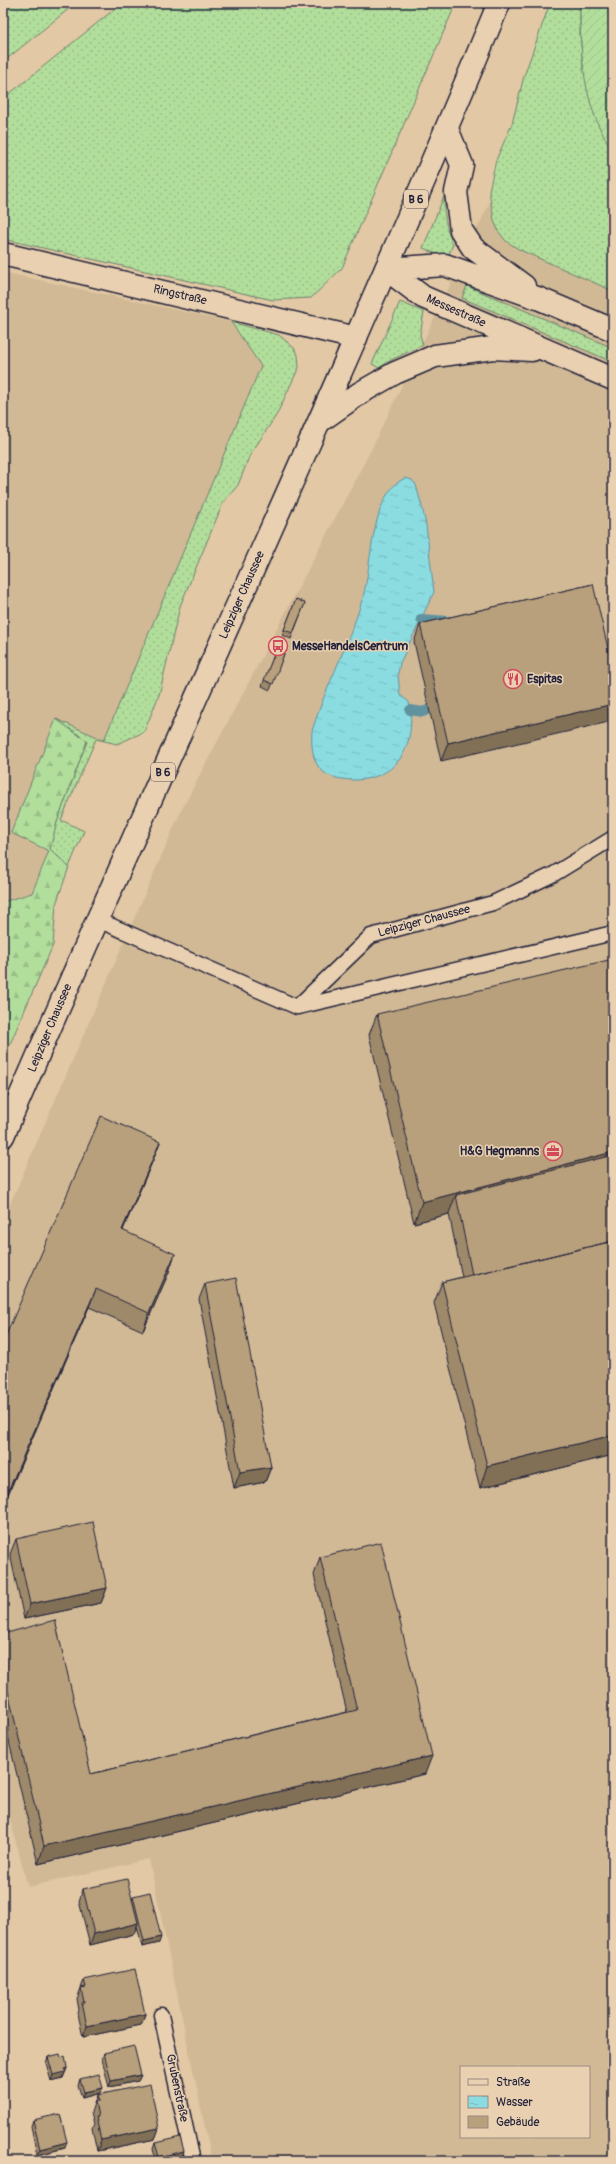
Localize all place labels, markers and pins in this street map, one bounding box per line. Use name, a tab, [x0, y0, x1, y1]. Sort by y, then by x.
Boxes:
bus stop icon: MesseHandelsCentrum	[267, 635, 289, 657]
place label: MesseHandelsCentrum	[292, 639, 408, 654]
restaurant icon: Espitas	[502, 668, 524, 690]
place label: Espitas	[527, 672, 563, 687]
office icon: H&G Hegmanns	[542, 1140, 564, 1162]
place label: H&G Hegmanns	[460, 1144, 540, 1159]

